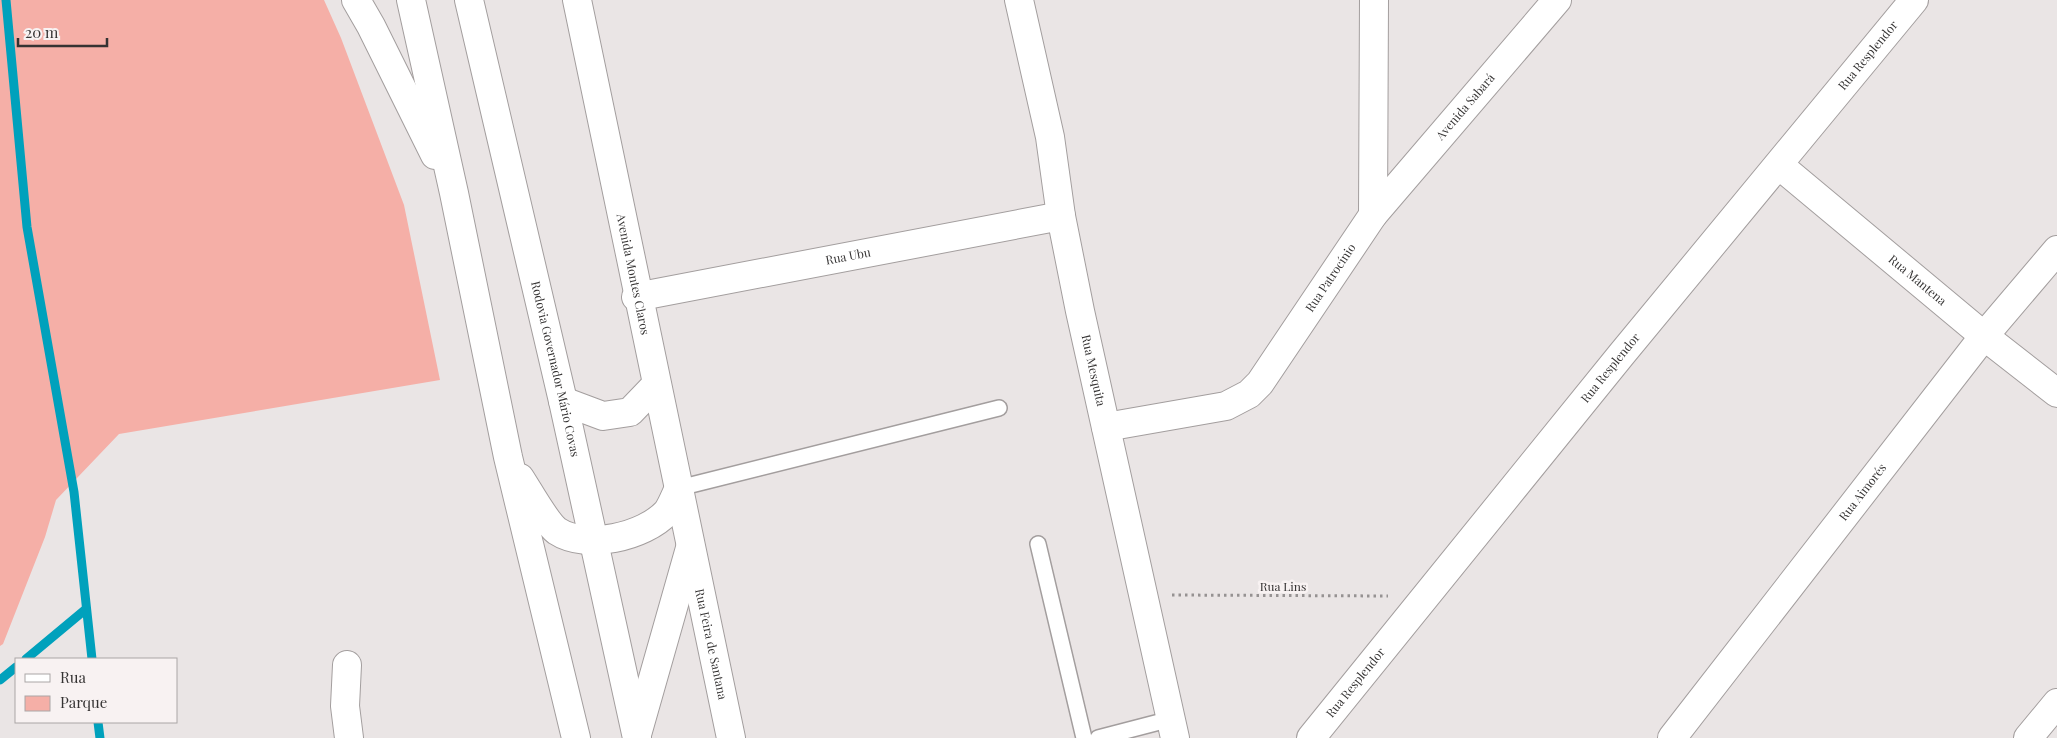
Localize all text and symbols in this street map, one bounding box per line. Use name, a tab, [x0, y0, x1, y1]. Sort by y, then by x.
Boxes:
scale bar	[18, 15, 106, 47]
street label: Rua Resplendor	[1834, 16, 1901, 93]
text: 20 m	[25, 22, 59, 42]
street label: Avenida Sabará	[1431, 70, 1498, 144]
street label: Avenida Montes Claros	[613, 211, 654, 336]
street label: Rua Patrocínio	[1301, 240, 1359, 315]
street label: Rua Ubu	[824, 243, 872, 268]
street label: Rua Mantena	[1886, 251, 1950, 308]
street label: Rodovia Governador Mário Covas	[528, 279, 584, 458]
street label: Rua Resplendor	[1577, 329, 1643, 406]
street label: Rua Mesquita	[1078, 333, 1110, 408]
street label: Rua Aimorés	[1835, 460, 1889, 524]
street label: Rua Lins	[1260, 578, 1306, 594]
street label: Rua Feira de Santana	[692, 587, 732, 701]
street label: Rua Resplendor	[1322, 643, 1388, 720]
legend	[15, 658, 178, 723]
text: Rua	[60, 667, 86, 687]
text: Parque	[60, 692, 107, 712]

